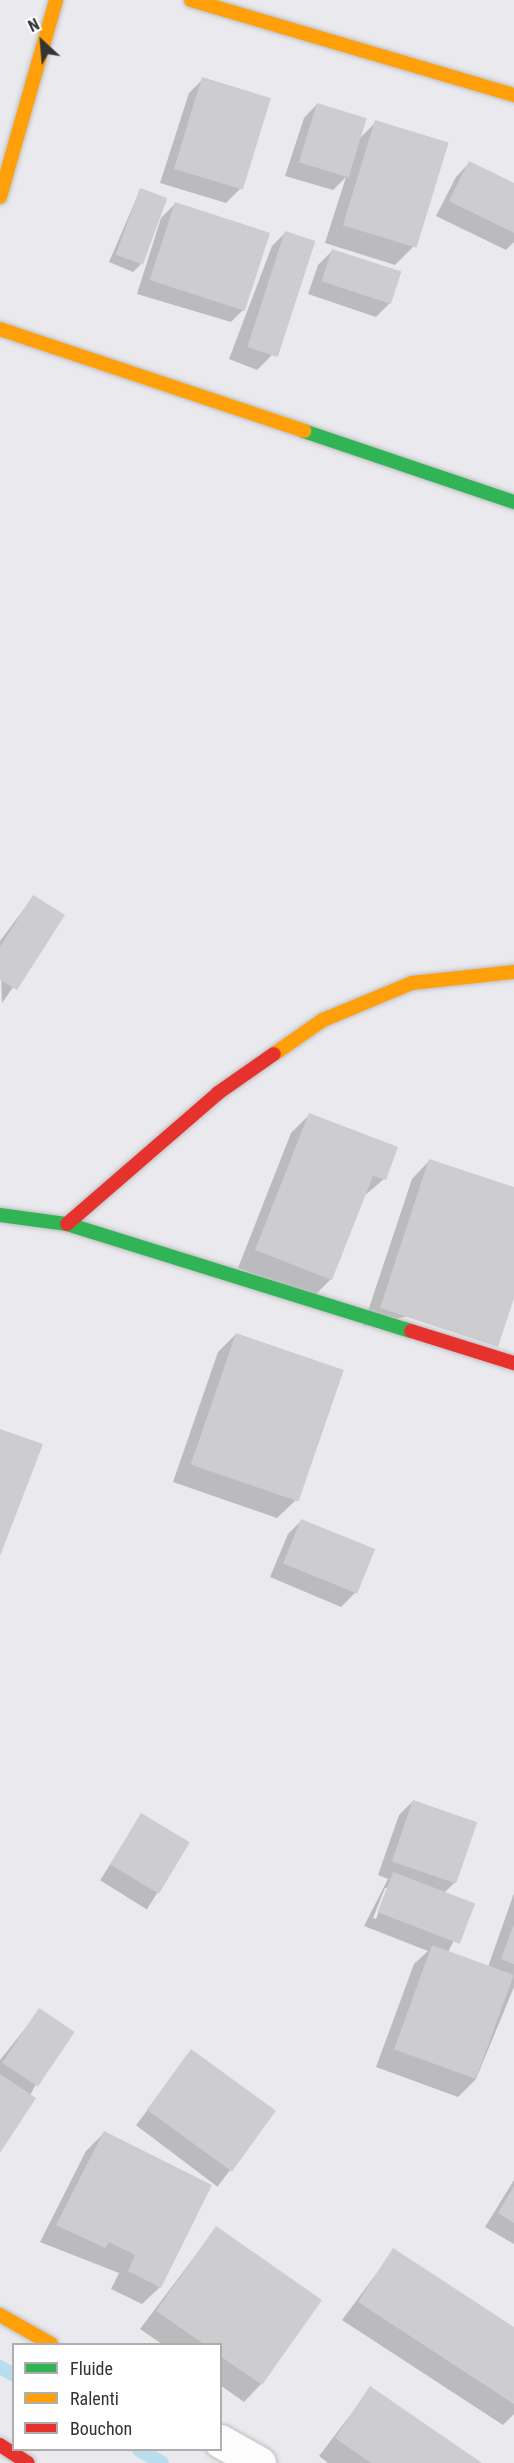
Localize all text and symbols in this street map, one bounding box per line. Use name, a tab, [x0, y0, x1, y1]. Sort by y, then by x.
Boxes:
north arrow	[12, 12, 72, 72]
text: N	[25, 15, 42, 36]
legend	[12, 2343, 222, 2451]
text: Fluide	[70, 2358, 113, 2379]
text: Ralenti	[70, 2388, 119, 2409]
text: Bouchon	[70, 2418, 132, 2439]

